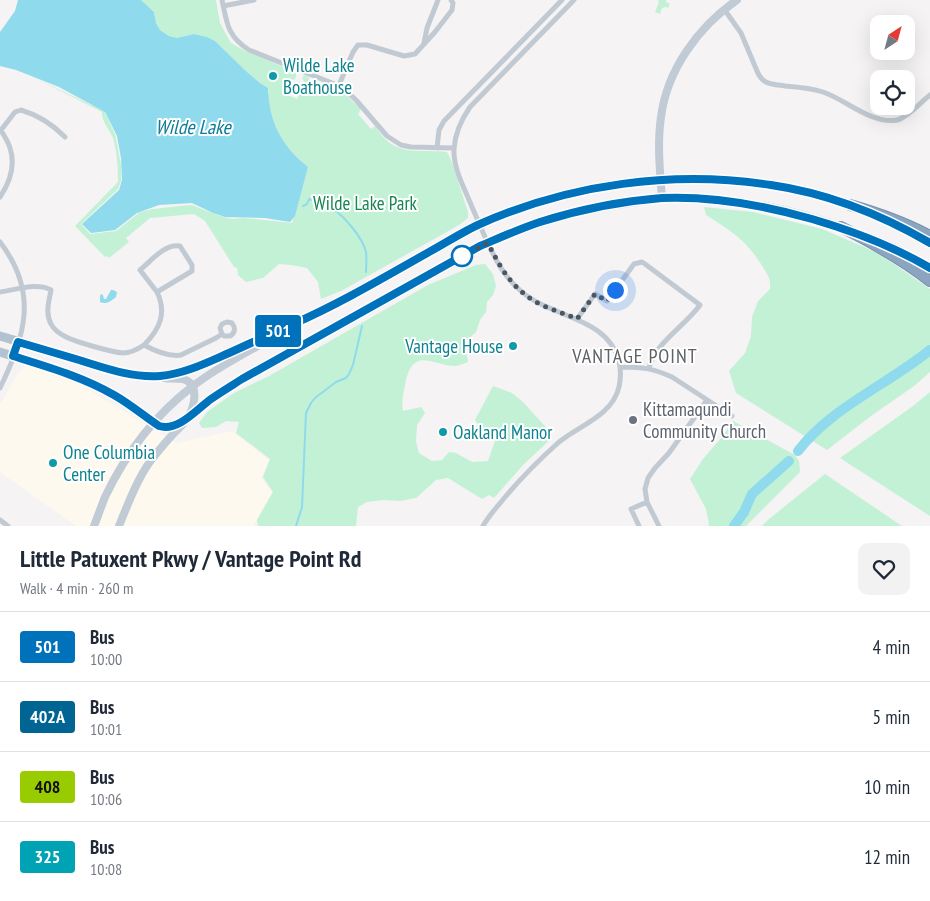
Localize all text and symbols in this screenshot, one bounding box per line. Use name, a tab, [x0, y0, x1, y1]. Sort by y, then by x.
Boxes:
north arrow	[870, 15, 915, 60]
map controls	[870, 15, 915, 115]
place label: Wilde Lake Boathouse	[283, 53, 355, 99]
marker: Wilde Lake Boathouse	[267, 70, 279, 82]
button: locate	[870, 70, 915, 115]
water label: Wilde Lake	[155, 114, 232, 140]
park label: Wilde Lake Park	[313, 191, 418, 215]
unlabelled marker	[451, 245, 473, 267]
your location	[603, 278, 628, 303]
line badge: 501	[249, 315, 307, 347]
text: 501	[265, 319, 291, 342]
place label: Vantage House	[404, 334, 503, 358]
marker: Vantage House	[507, 340, 519, 352]
district label: VANTAGE POINT	[571, 343, 698, 369]
place label: Kittamaqundi Community Church	[643, 397, 766, 443]
marker: Kittamaqundi Community Church	[627, 414, 639, 426]
place label: Oakland Manor	[453, 420, 553, 444]
marker: Oakland Manor	[437, 426, 449, 438]
place label: One Columbia Center	[63, 440, 155, 486]
marker: One Columbia Center	[47, 457, 59, 469]
text: Little Patuxent Pkwy / Vantage Point Rd	[20, 543, 361, 574]
button: heart	[858, 543, 910, 595]
text: Walk · 4 min · 260 m	[20, 578, 133, 598]
text: Bus	[90, 625, 114, 649]
text: 501	[35, 635, 60, 658]
text: 4 min	[873, 635, 910, 659]
text: 10:00	[90, 649, 122, 669]
text: Bus	[90, 695, 114, 719]
text: 402A	[30, 705, 65, 728]
text: 5 min	[873, 705, 910, 729]
text: 10:01	[90, 719, 122, 739]
text: Bus	[90, 765, 114, 789]
text: 408	[35, 775, 60, 798]
text: 10 min	[864, 775, 910, 799]
text: 10:06	[90, 789, 122, 809]
text: Bus	[90, 835, 114, 859]
text: 325	[35, 845, 60, 868]
text: 12 min	[864, 845, 910, 869]
text: 10:08	[90, 859, 122, 879]

